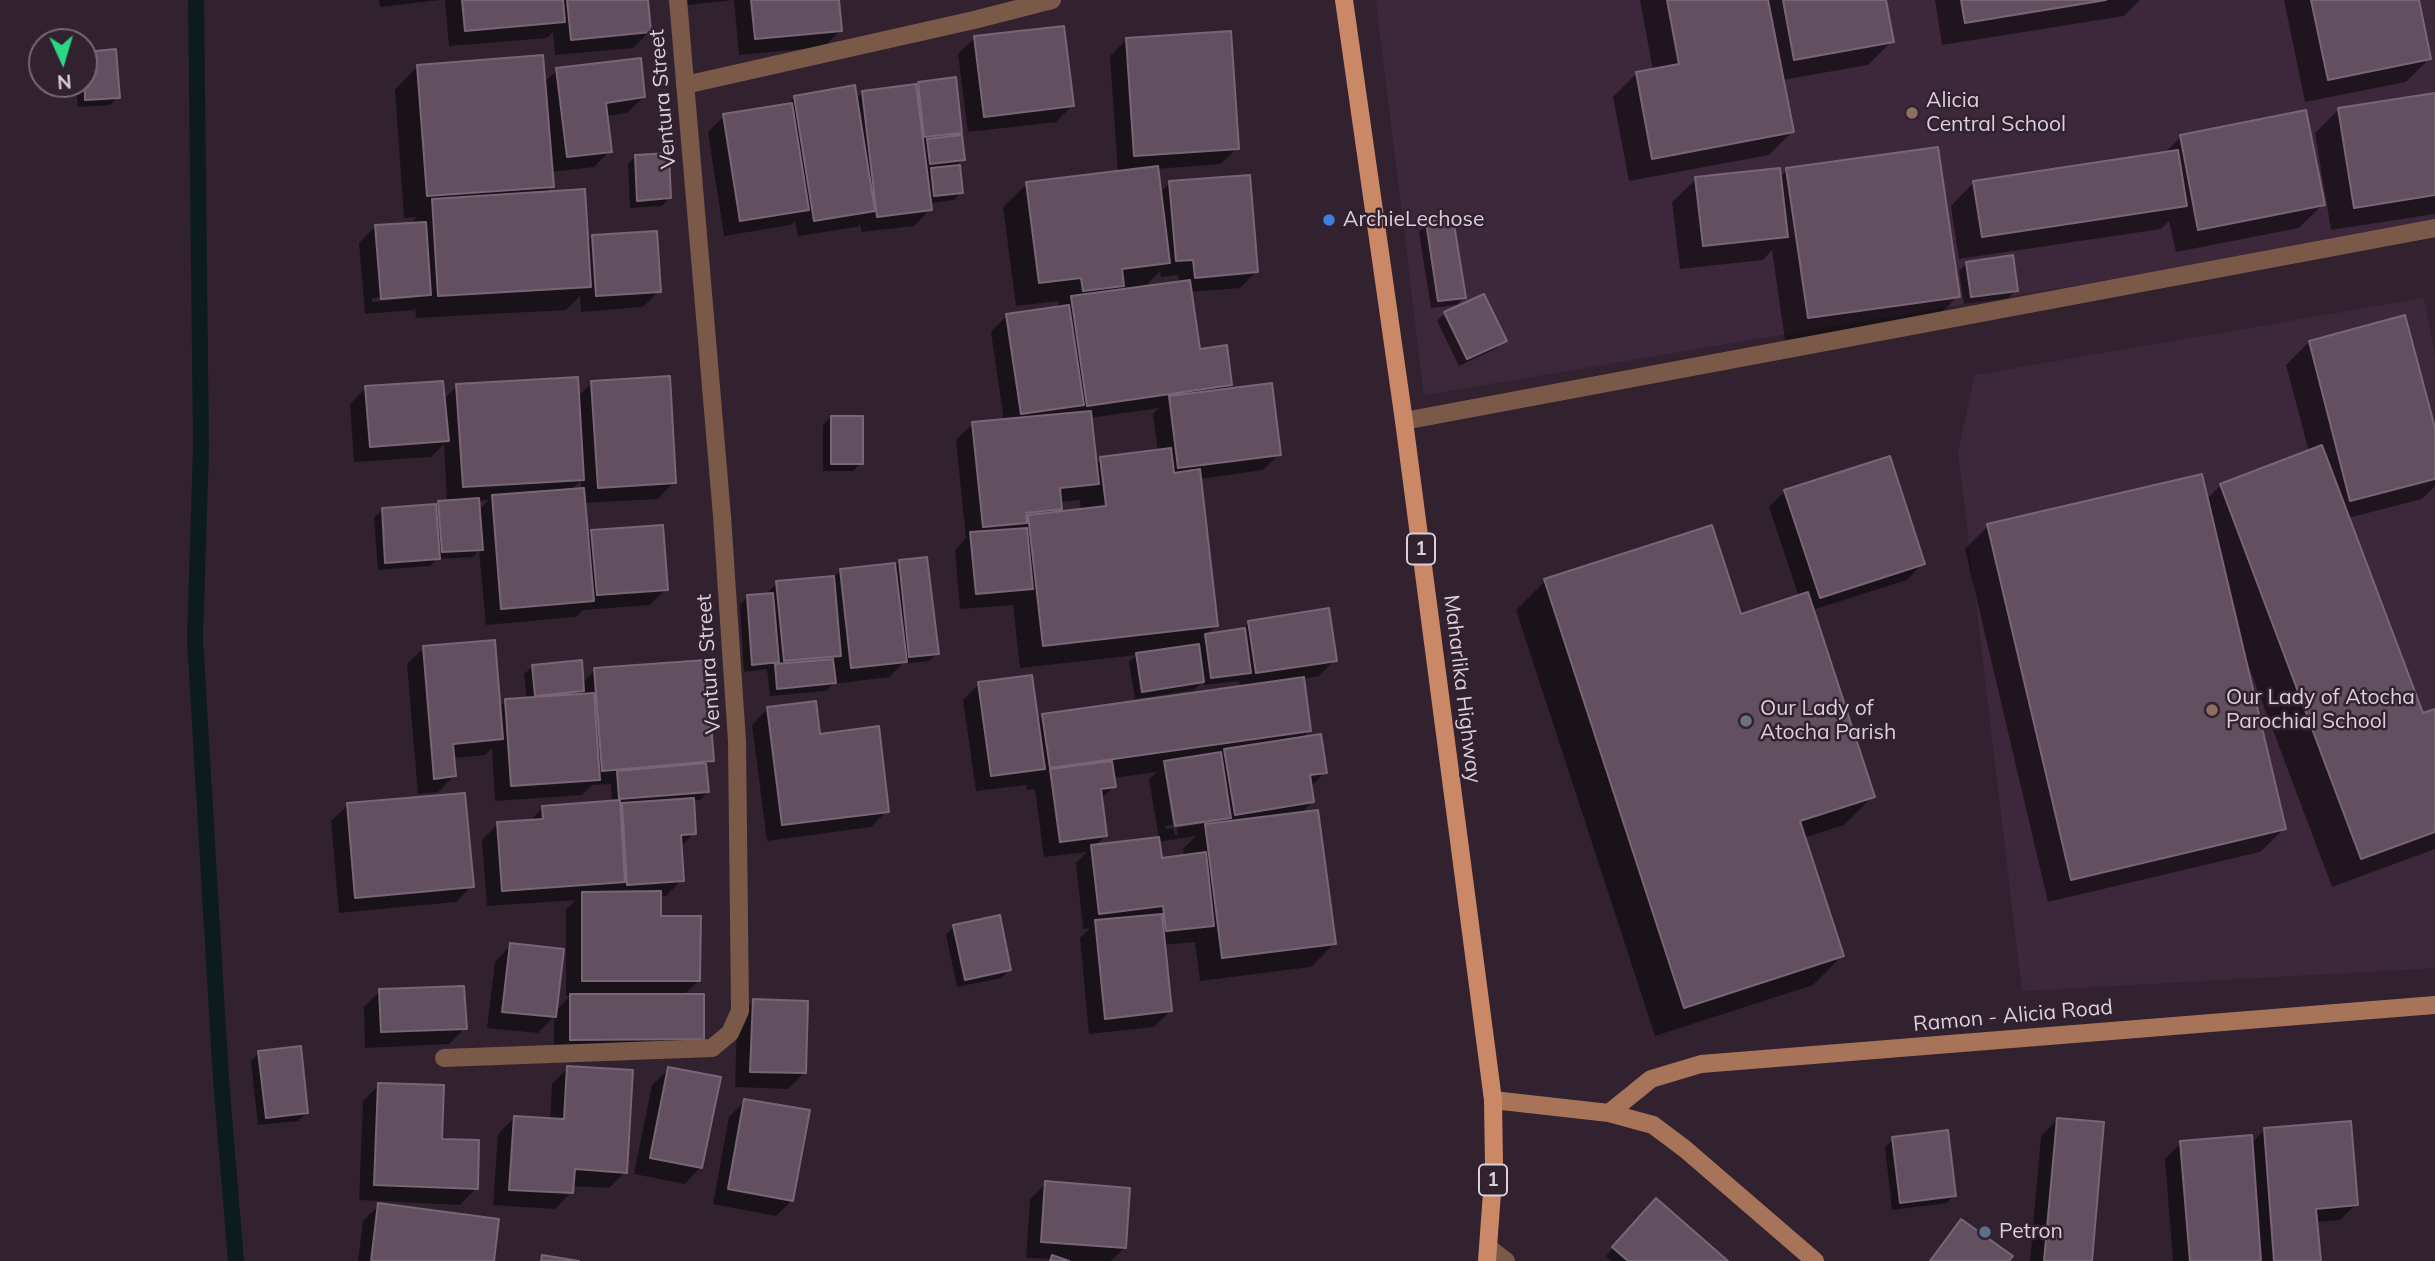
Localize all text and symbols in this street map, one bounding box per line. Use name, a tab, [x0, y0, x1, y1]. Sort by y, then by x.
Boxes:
north arrow	[28, 28, 98, 98]
street label: Ventura Street	[644, 28, 682, 170]
text: N	[56, 69, 72, 94]
place label: Alicia Central School	[1926, 88, 2066, 138]
marker: Alicia Central School	[1904, 105, 1920, 121]
place label: ArchieLechose	[1343, 207, 1484, 233]
marker: ArchieLechose	[1321, 212, 1337, 228]
road number: 1	[1407, 534, 1435, 564]
street label: Ventura Street	[692, 593, 726, 735]
street label: Maharlika Highway	[1438, 593, 1486, 785]
place label: Our Lady of Atocha Parochial School	[2226, 685, 2415, 735]
place label: Our Lady of Atocha Parish	[1760, 696, 1896, 746]
marker: Our Lady of Atocha Parochial School	[2204, 702, 2220, 718]
marker: Our Lady of Atocha Parish	[1738, 713, 1754, 729]
street label: Ramon - Alicia Road	[1912, 995, 2114, 1037]
road number: 1	[1479, 1164, 1507, 1196]
place label: Petron	[1999, 1219, 2063, 1245]
marker: Petron	[1977, 1224, 1993, 1240]

